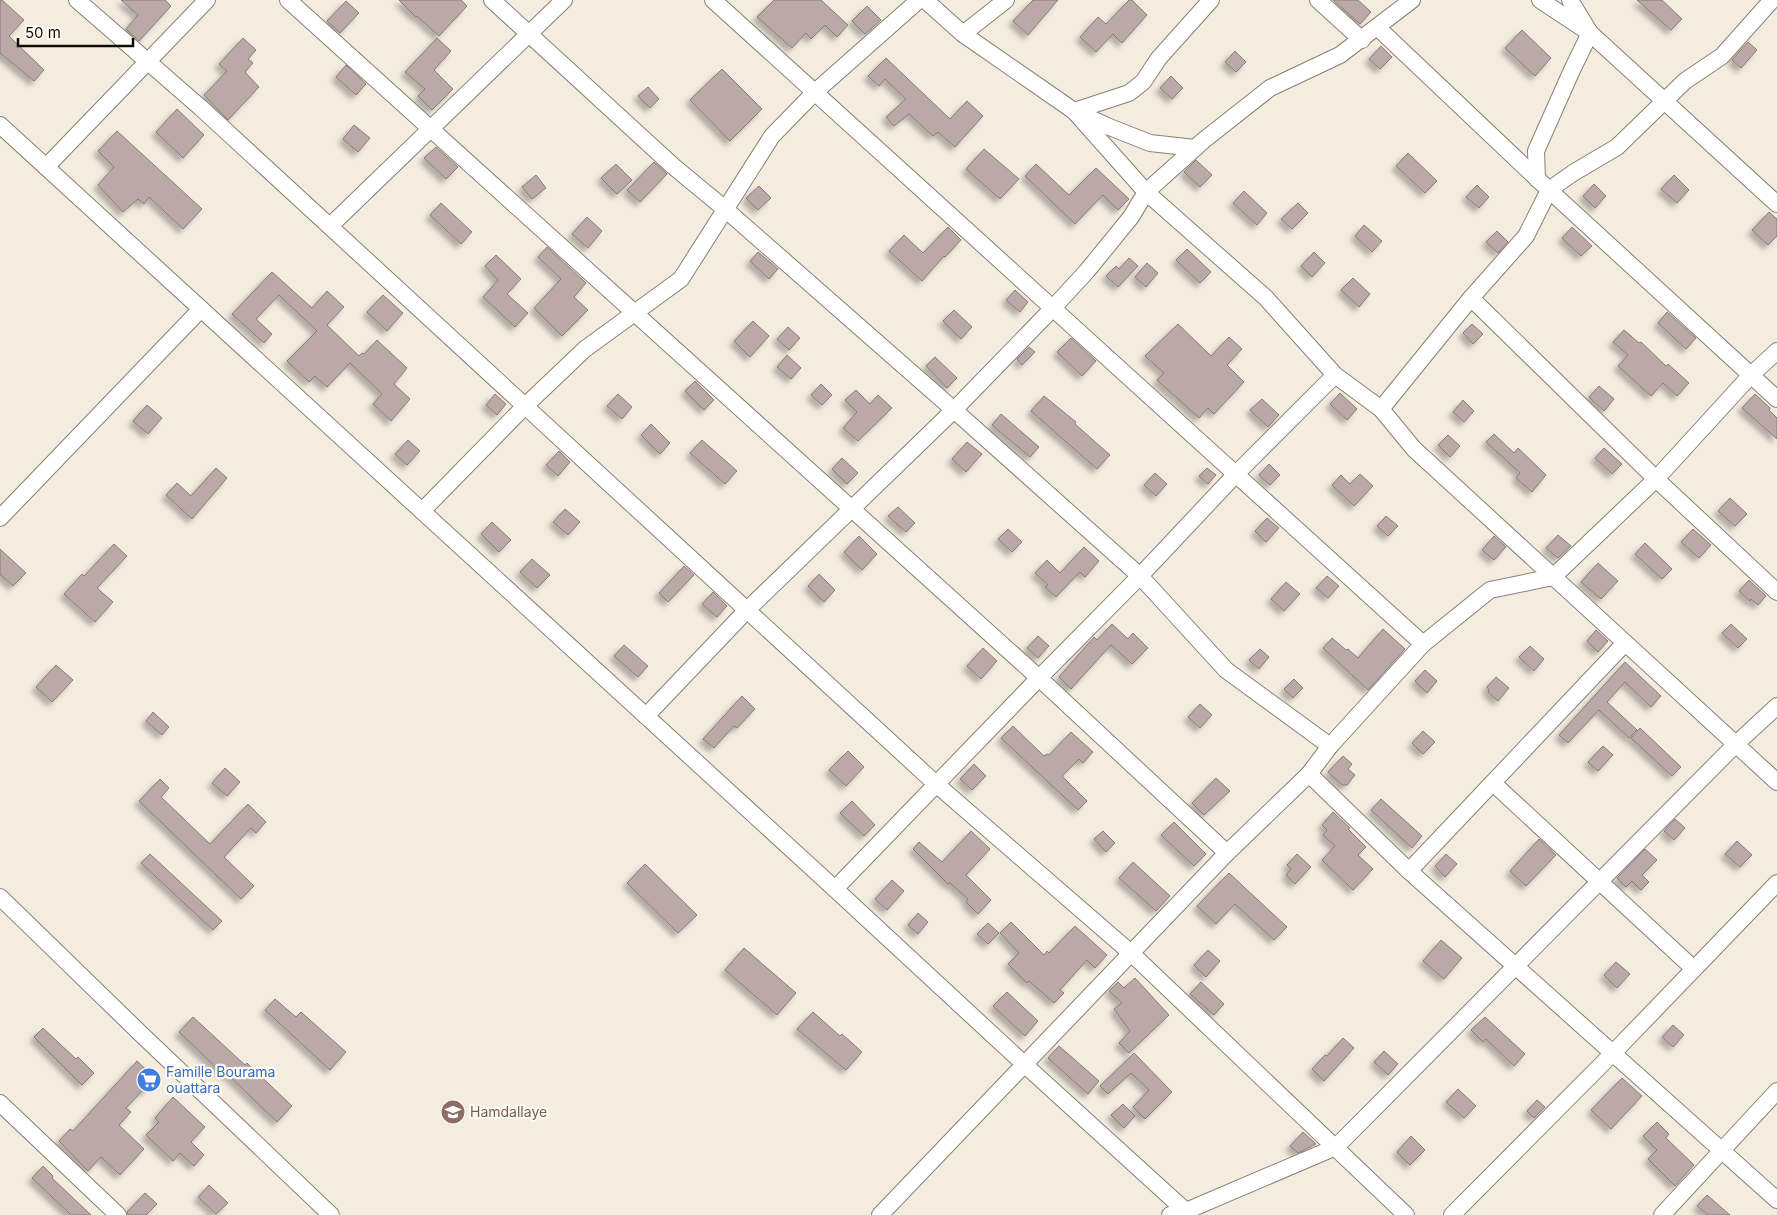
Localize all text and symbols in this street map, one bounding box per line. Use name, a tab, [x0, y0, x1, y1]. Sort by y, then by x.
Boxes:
scale bar	[18, 15, 132, 47]
text: 50 m	[25, 23, 61, 42]
place label: Famille Bourama ouattara	[166, 1063, 275, 1096]
supermarket icon: Famille Bourama ouattara	[136, 1067, 162, 1093]
school or university icon: Hamdallaye	[440, 1099, 466, 1125]
place label: Hamdallaye	[470, 1103, 547, 1120]

